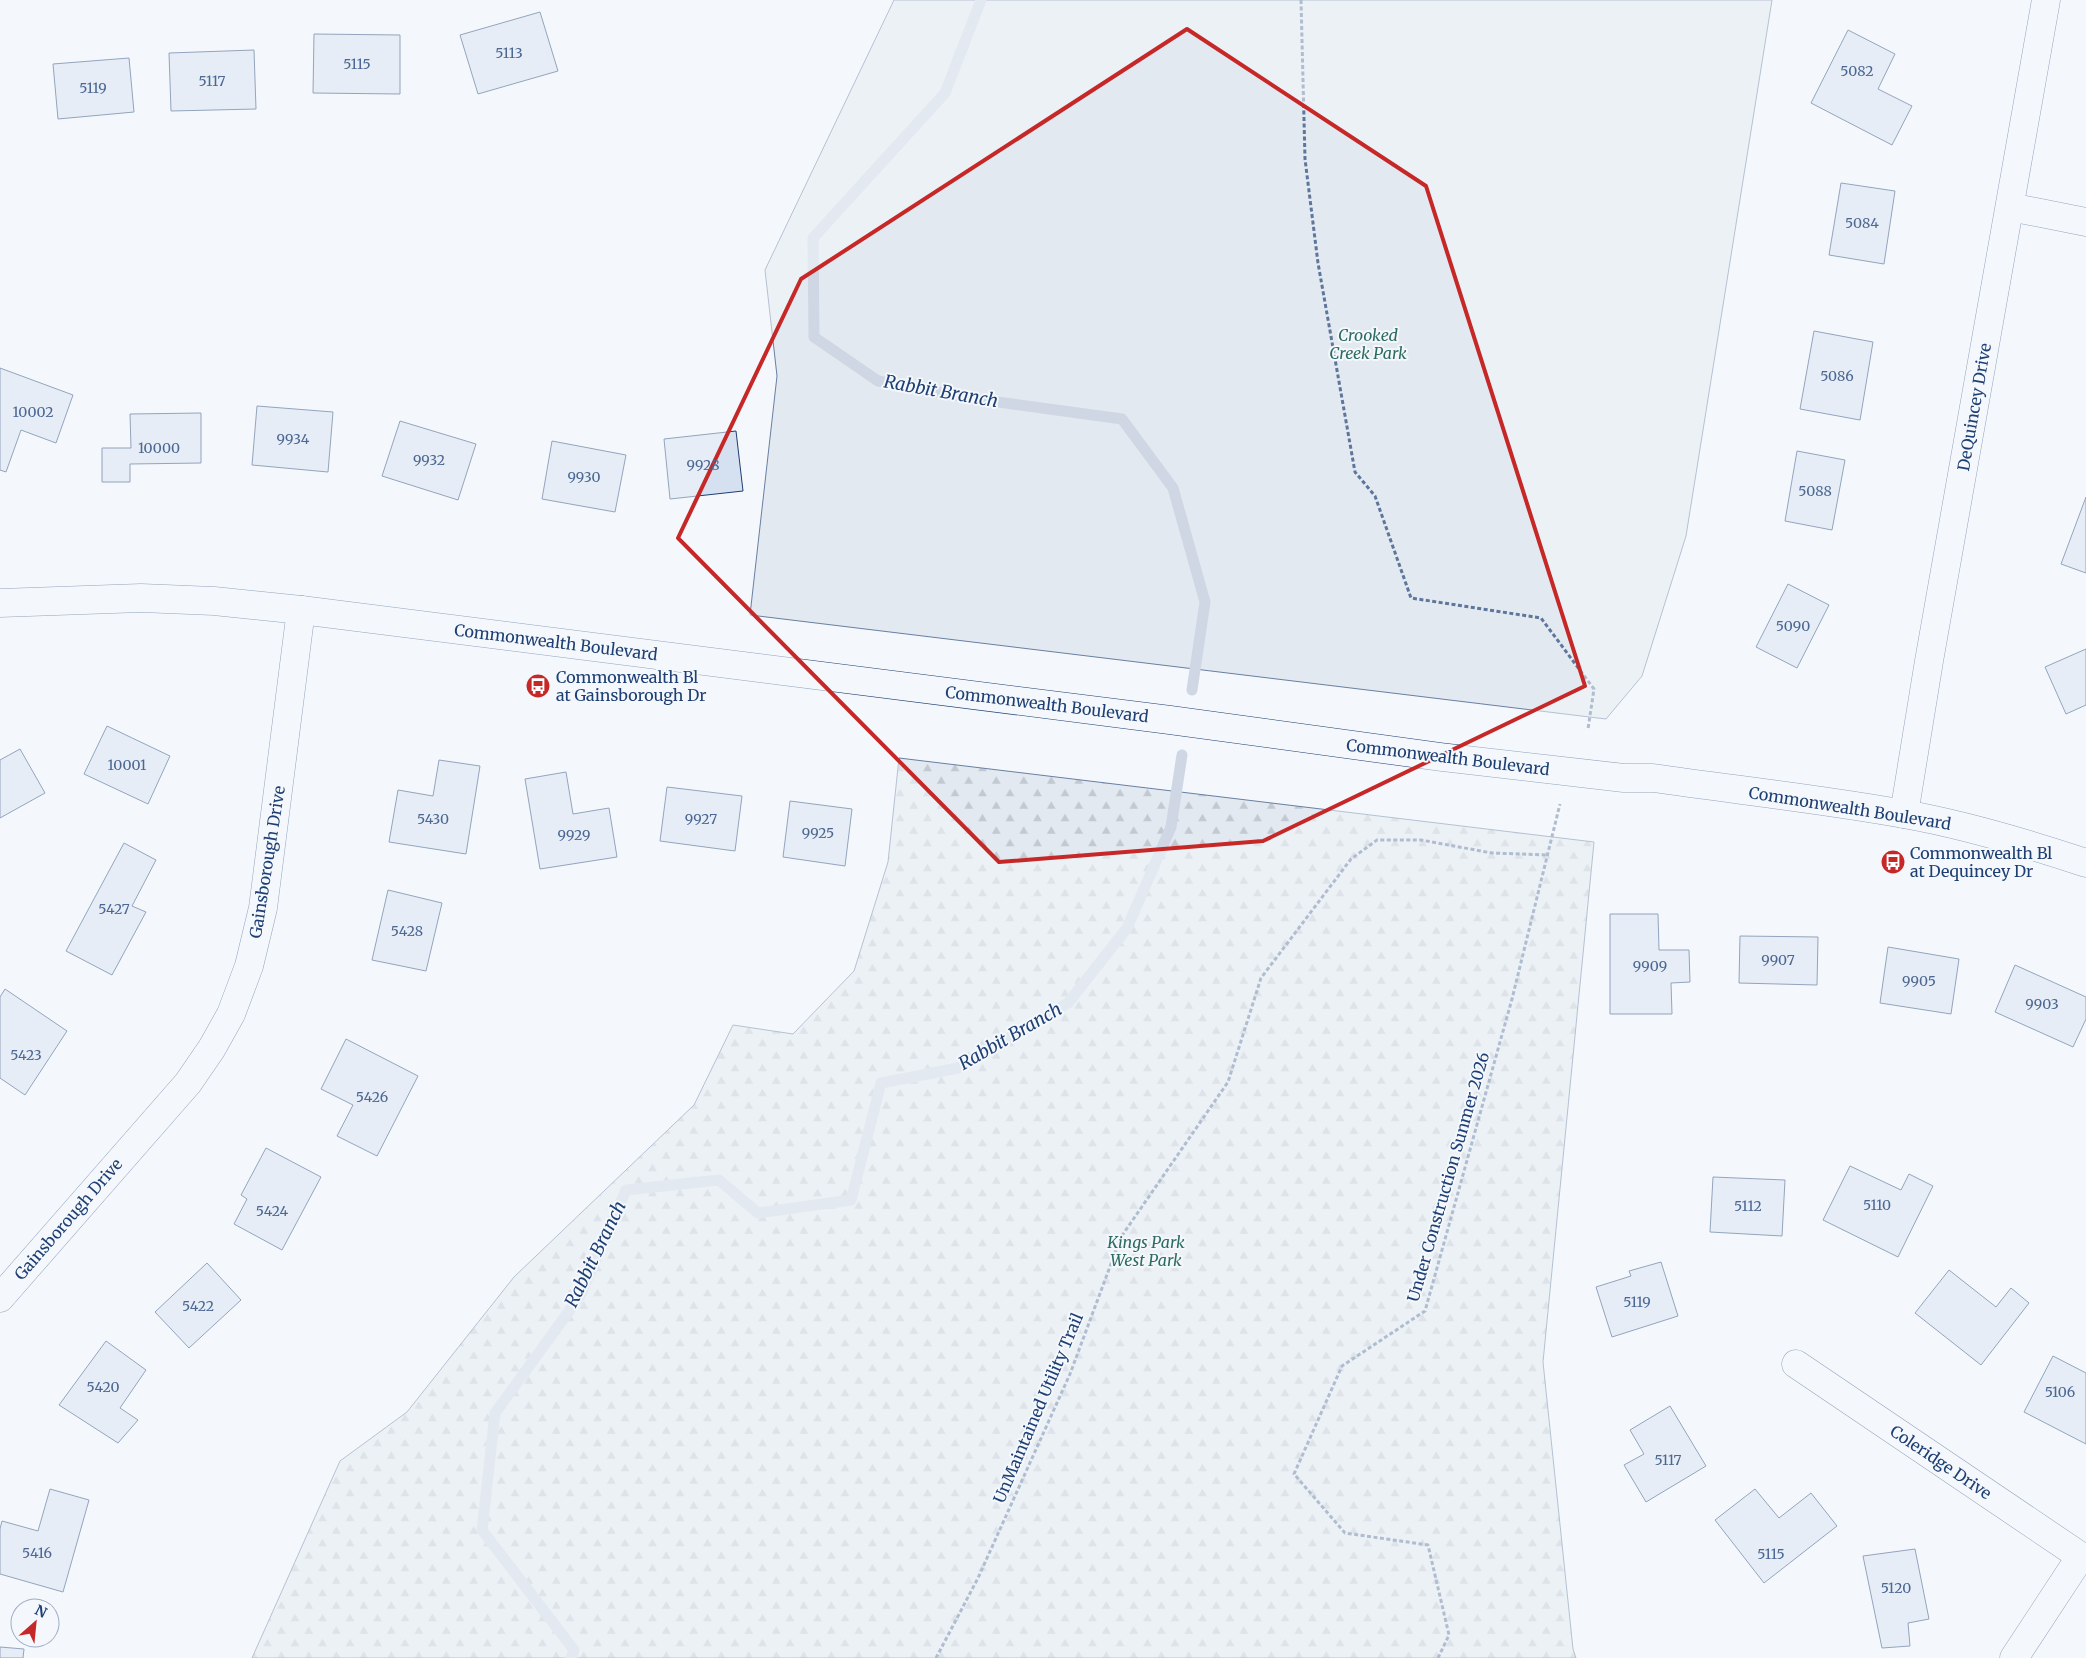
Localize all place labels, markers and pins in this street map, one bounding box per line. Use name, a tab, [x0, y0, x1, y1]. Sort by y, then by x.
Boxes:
place label: Commonwealth Bl at Gainsborough Dr	[556, 667, 706, 705]
bus stop icon: Commonwealth Bl at Gainsborough Dr	[525, 673, 551, 699]
place label: Commonwealth Bl at Dequincey Dr	[1910, 843, 2052, 881]
bus stop icon: Commonwealth Bl at Dequincey Dr	[1880, 849, 1906, 875]

